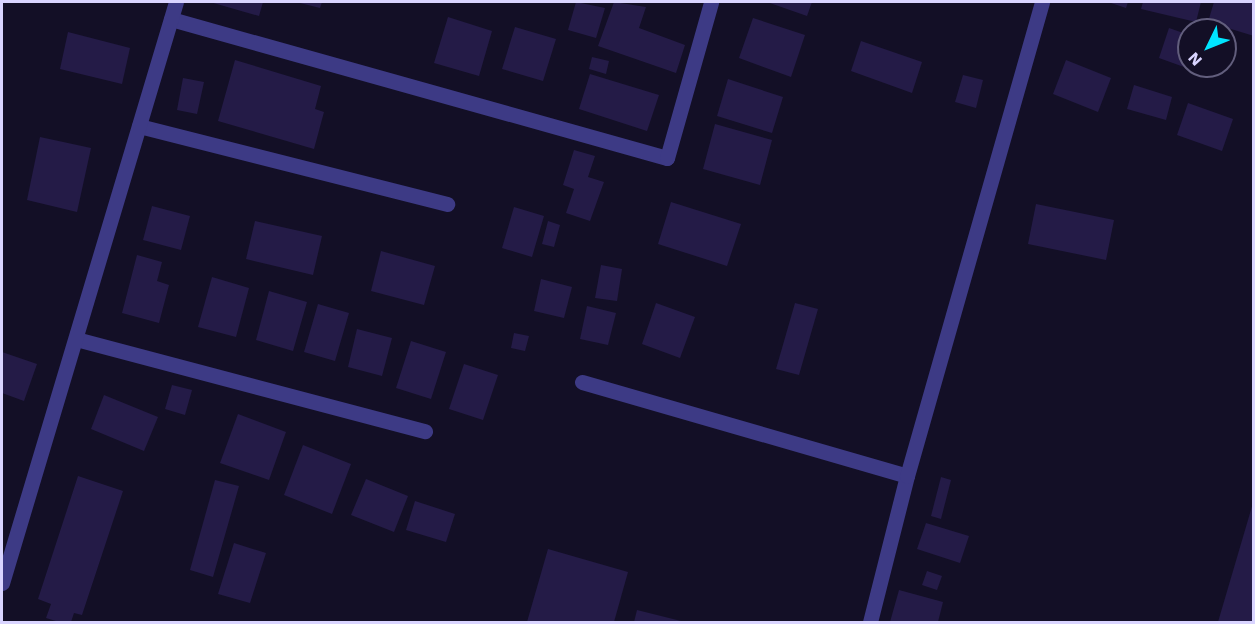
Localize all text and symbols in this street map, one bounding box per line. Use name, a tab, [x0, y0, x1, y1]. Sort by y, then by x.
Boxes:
north arrow	[1177, 18, 1237, 78]
text: N	[1184, 48, 1206, 70]

